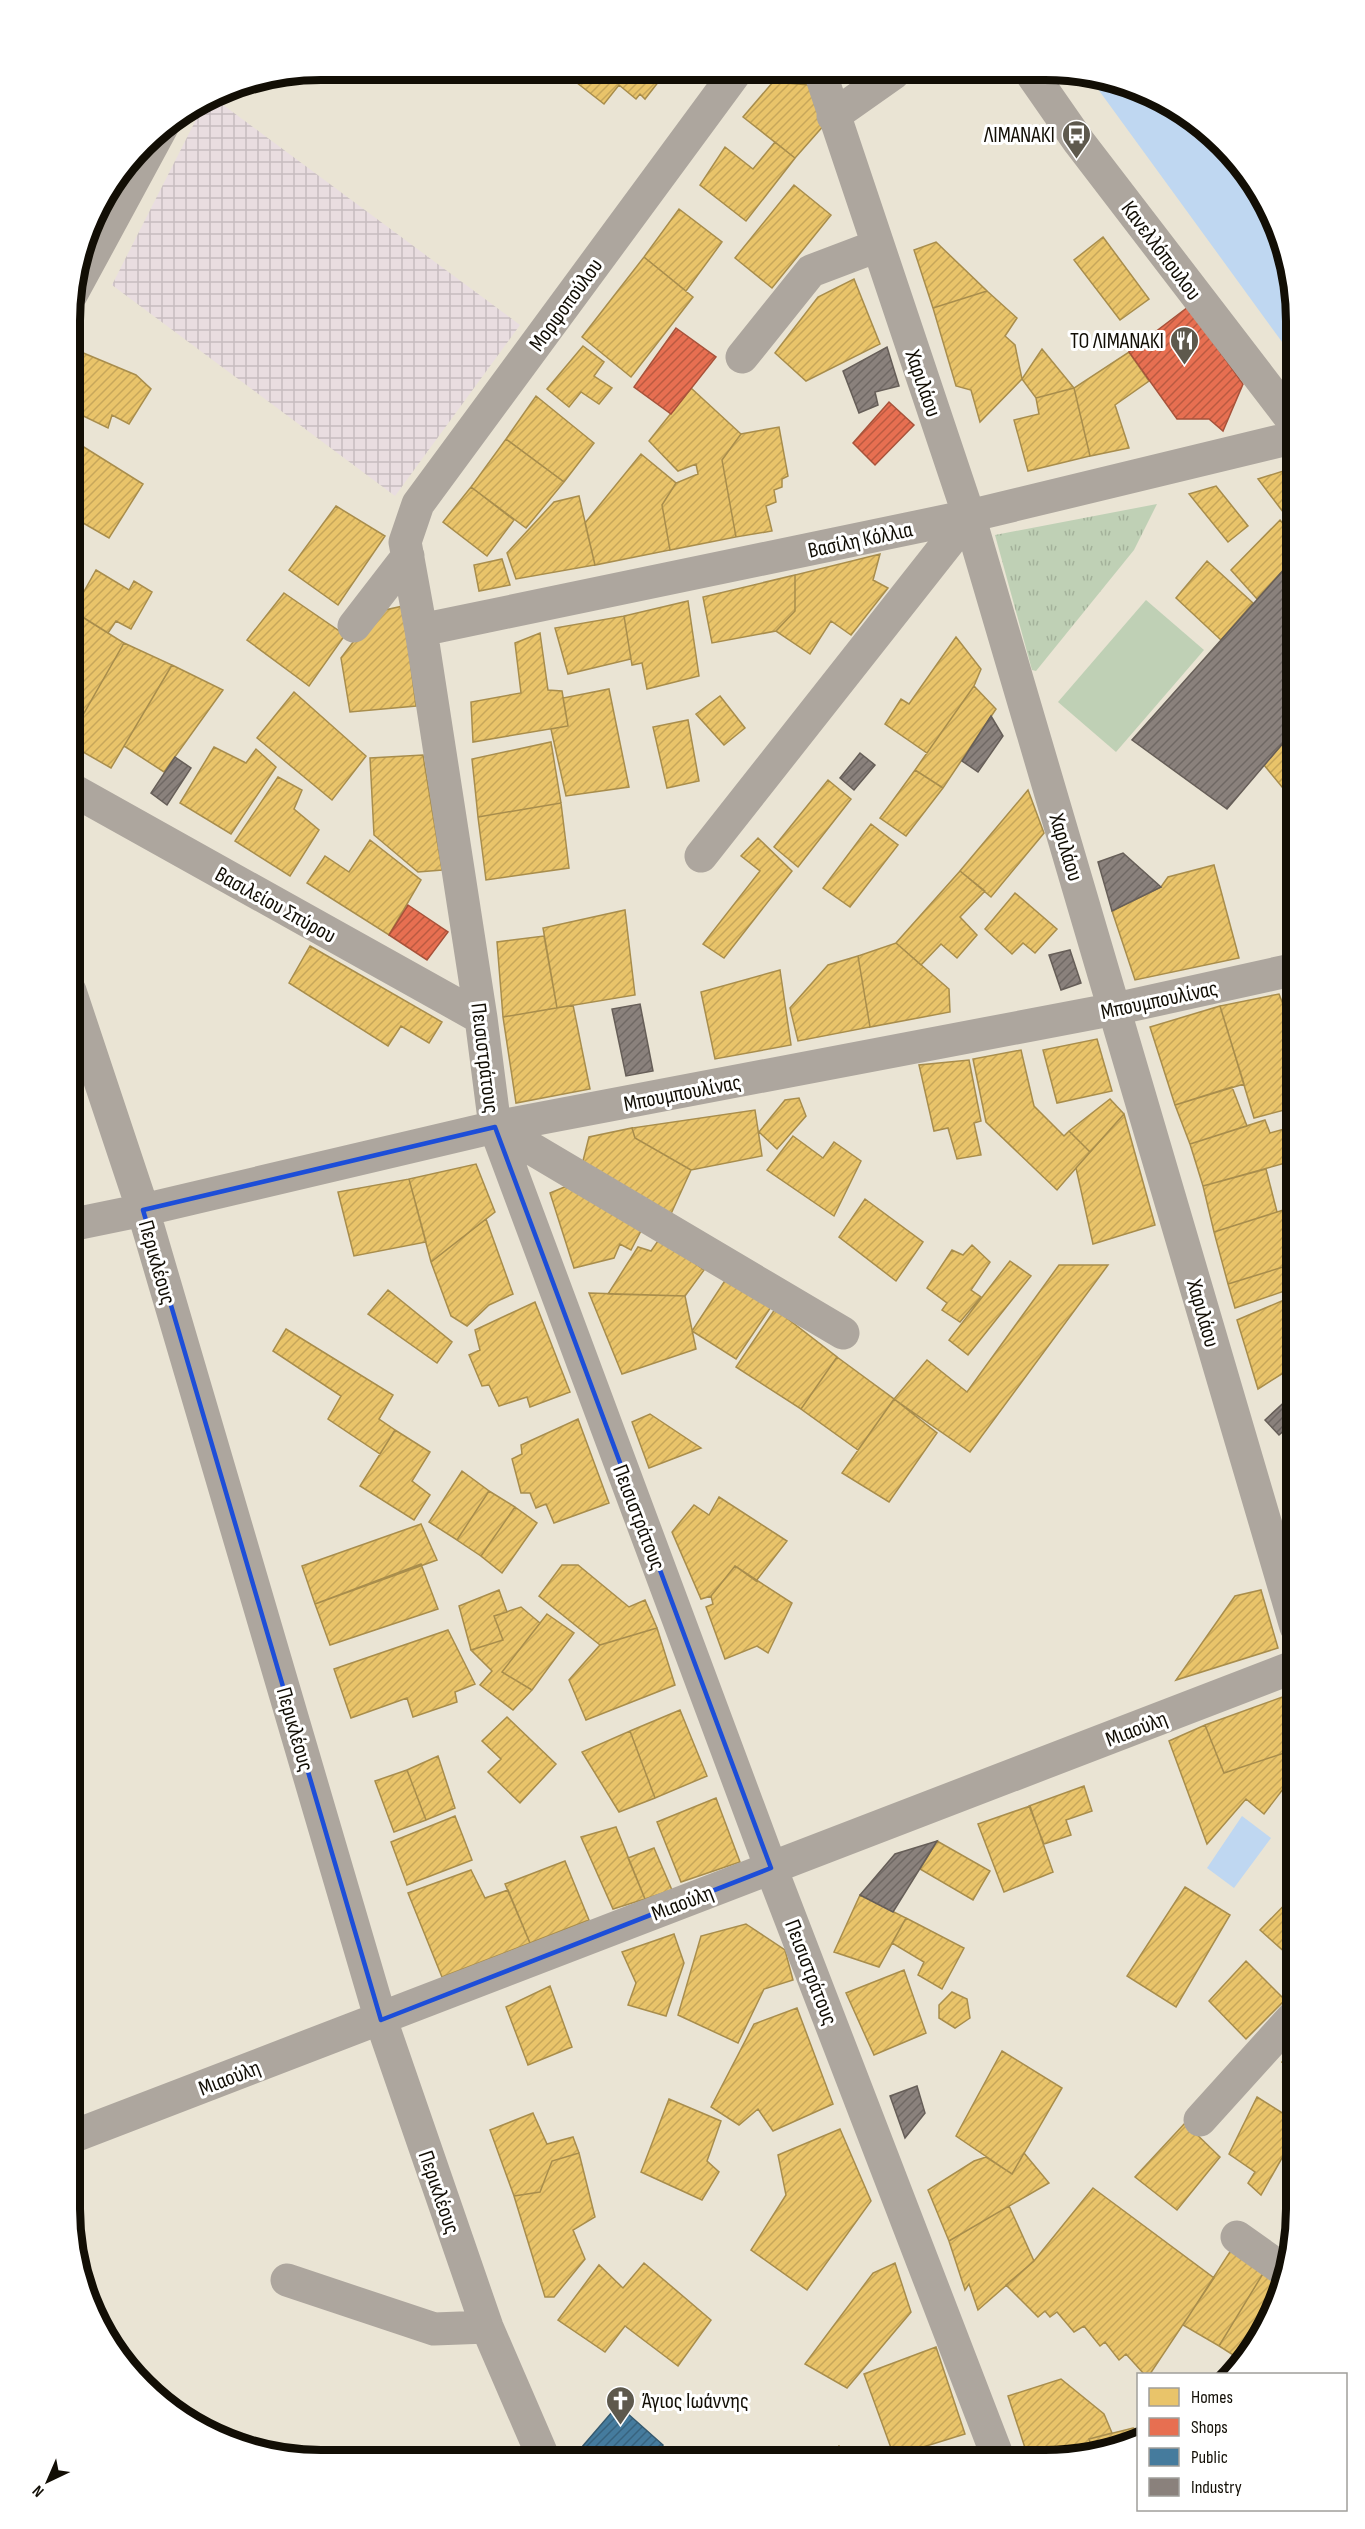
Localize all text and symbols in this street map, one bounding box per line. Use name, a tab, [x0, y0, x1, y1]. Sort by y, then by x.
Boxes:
bus stop icon: ΛΙΜΑΝΑΚΙ	[1060, 118, 1092, 160]
place label: ΛΙΜΑΝΑΚΙ	[983, 122, 1055, 149]
street label: Κανελλόπουλου	[1115, 196, 1207, 306]
street label: Μορφοπούλου	[523, 253, 609, 357]
restaurant icon: ΤΟ ΛΙΜΑΝΑΚΙ	[1169, 324, 1201, 366]
place label: ΤΟ ΛΙΜΑΝΑΚΙ	[1070, 328, 1164, 355]
street label: Χαριλάου	[898, 346, 947, 421]
street label: Βασίλη Κόλλια	[806, 516, 916, 565]
street label: Χαριλάου	[1042, 810, 1089, 884]
street label: Βασιλείου Σπύρου	[210, 861, 341, 950]
street label: Μπουμπουλίνας	[1098, 975, 1220, 1026]
street label: Πεισιστράτους	[464, 1001, 505, 1115]
street label: Μπουμπουλίνας	[621, 1069, 743, 1118]
street label: Περικλέους	[132, 1217, 181, 1308]
street label: Χαριλάου	[1180, 1276, 1225, 1350]
street label: Πεισιστράτους	[606, 1461, 671, 1574]
street label: Περικλέους	[270, 1684, 319, 1775]
street label: Μιαούλη	[1102, 1705, 1171, 1753]
street label: Μιαούλη	[648, 1879, 717, 1927]
street label: Πεισιστράτους	[778, 1916, 843, 2029]
street label: Μιαούλη	[195, 2054, 264, 2102]
street label: Περικλέους	[412, 2147, 465, 2238]
legend	[1137, 2373, 1347, 2511]
church icon: Άγιος Ιωάννης	[605, 2384, 637, 2426]
text: Homes	[1191, 2387, 1233, 2408]
place label: Άγιος Ιωάννης	[642, 2388, 749, 2415]
text: Shops	[1191, 2417, 1228, 2438]
text: Public	[1191, 2447, 1228, 2468]
north arrow	[18, 2451, 78, 2511]
text: Industry	[1191, 2477, 1242, 2498]
text: N	[29, 2481, 48, 2501]

